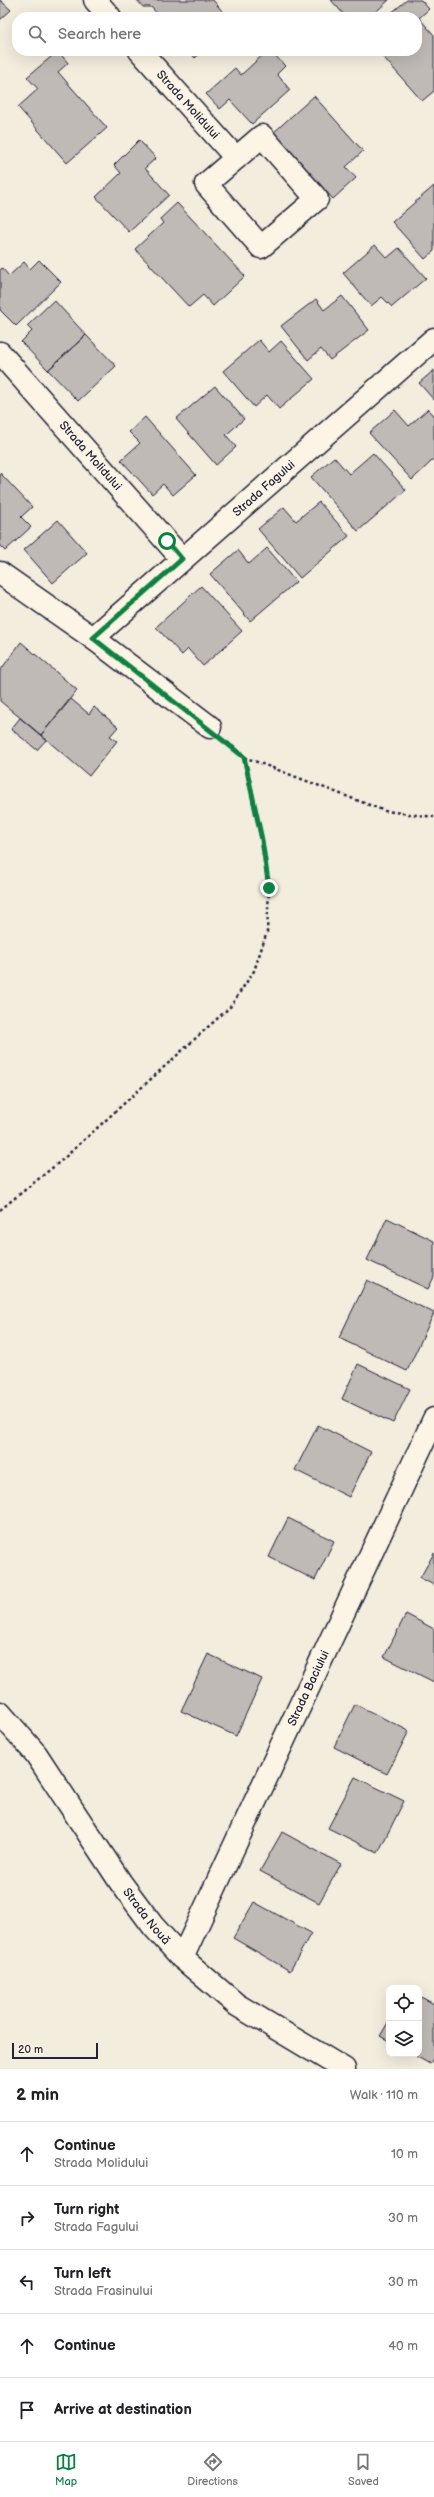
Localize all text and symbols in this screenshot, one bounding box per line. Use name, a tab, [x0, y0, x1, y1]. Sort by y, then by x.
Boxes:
search box	[12, 12, 422, 56]
icon: search	[26, 23, 48, 45]
text: Search here	[58, 25, 141, 44]
street label: Strada Molidului	[153, 67, 223, 142]
street label: Strada Molidului	[56, 418, 125, 493]
street label: Strada Fagului	[229, 457, 298, 520]
route start	[158, 532, 176, 550]
route end	[260, 879, 278, 897]
street label: Strada Baciului	[284, 1648, 332, 1728]
street label: Strada Nouă	[120, 1885, 174, 1948]
map controls	[386, 1985, 422, 2057]
button: locate	[386, 1985, 422, 2021]
button: layers	[386, 2021, 422, 2057]
scale bar	[12, 2041, 98, 2060]
text: 20 m	[18, 2043, 43, 2056]
text: 2 min	[16, 2085, 59, 2105]
text: Walk · 110 m	[350, 2087, 418, 2103]
text: Continue	[54, 2136, 116, 2155]
icon: ahead	[16, 2143, 38, 2165]
text: 10 m	[391, 2146, 418, 2162]
text: Strada Molidului	[54, 2155, 148, 2171]
text: Turn right	[54, 2200, 119, 2219]
icon: right	[16, 2207, 38, 2229]
text: 30 m	[388, 2210, 418, 2226]
text: Strada Fagului	[54, 2219, 139, 2235]
text: Turn left	[54, 2264, 111, 2283]
icon: left	[16, 2271, 38, 2293]
text: 30 m	[388, 2274, 418, 2290]
text: Strada Frasinului	[54, 2283, 153, 2299]
icon: ahead	[16, 2335, 38, 2357]
text: Continue	[54, 2336, 116, 2355]
text: 40 m	[388, 2338, 418, 2354]
icon: arrive	[16, 2399, 38, 2421]
text: Arrive at destination	[54, 2400, 192, 2419]
tab: Map	[55, 2451, 77, 2488]
tab: Directions	[187, 2451, 238, 2488]
tab: Saved	[348, 2451, 379, 2488]

